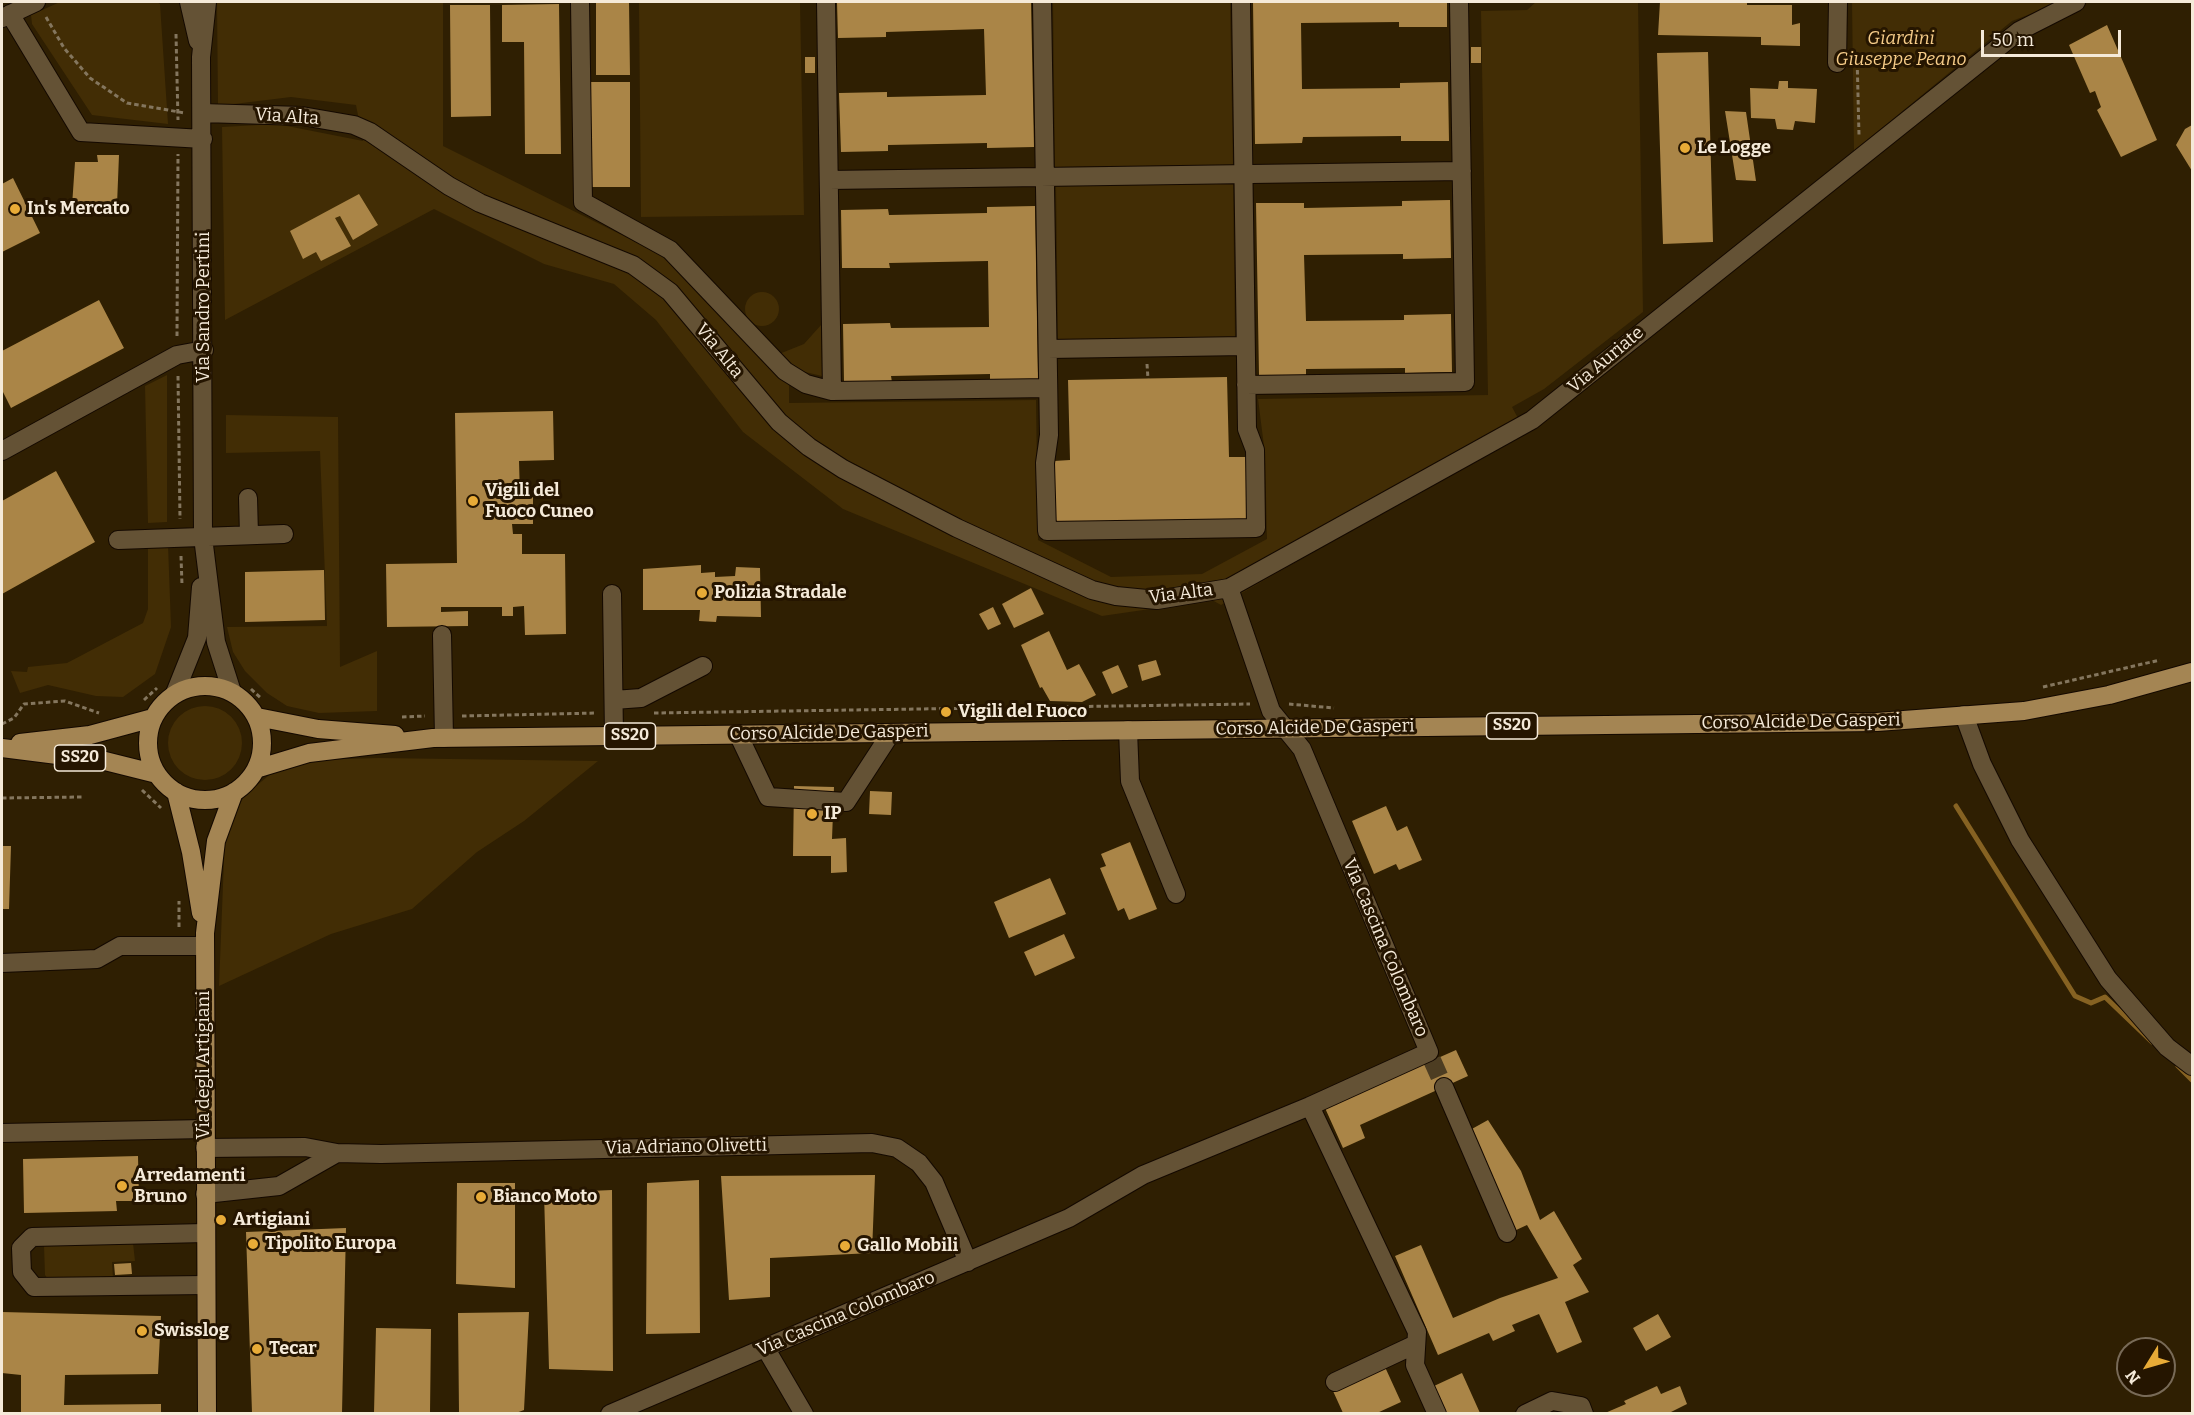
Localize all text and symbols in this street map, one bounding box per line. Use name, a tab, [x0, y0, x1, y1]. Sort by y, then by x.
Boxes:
scale bar	[1984, 18, 2124, 56]
park label: Giardini Giuseppe Peano	[1835, 28, 1967, 70]
text: 50 m	[1992, 29, 2034, 51]
street label: Via Alta	[254, 104, 320, 130]
place label: Le Logge	[1697, 137, 1771, 159]
marker: Le Logge	[1678, 141, 1692, 155]
place label: In's Mercato	[27, 198, 130, 220]
marker: In's Mercato	[8, 202, 22, 216]
street label: Via Sandro Pertini	[193, 232, 215, 382]
street label: Via Alta	[690, 319, 748, 383]
street label: Via Auriate	[1564, 322, 1648, 398]
place label: Vigili del Fuoco Cuneo	[485, 480, 594, 522]
marker: Vigili del Fuoco Cuneo	[466, 494, 480, 508]
street label: Via Alta	[1148, 579, 1214, 609]
place label: Polizia Stradale	[714, 582, 847, 604]
marker: Polizia Stradale	[695, 586, 709, 600]
place label: Vigili del Fuoco	[958, 701, 1087, 723]
marker: Vigili del Fuoco	[939, 705, 953, 719]
street label: Corso Alcide De Gasperi	[1701, 709, 1901, 735]
road number: SS20	[1486, 713, 1538, 739]
street label: Corso Alcide De Gasperi	[1215, 715, 1415, 741]
street label: Corso Alcide De Gasperi	[729, 720, 929, 746]
road number: SS20	[604, 723, 656, 749]
road number: SS20	[54, 745, 106, 771]
place label: IP	[824, 803, 841, 825]
marker: IP	[805, 807, 819, 821]
street label: Via Cascina Colombaro	[1338, 856, 1432, 1040]
street label: Via degli Artigiani	[193, 991, 215, 1139]
street label: Via Adriano Olivetti	[605, 1135, 767, 1159]
place label: Arredamenti Bruno	[134, 1165, 245, 1208]
marker: Arredamenti Bruno	[115, 1179, 129, 1193]
place label: Bianco Moto	[493, 1186, 597, 1208]
marker: Bianco Moto	[474, 1190, 488, 1204]
place label: Artigiani	[233, 1209, 310, 1231]
marker: Artigiani	[214, 1213, 228, 1227]
place label: Tipolito Europa	[265, 1233, 396, 1255]
place label: Gallo Mobili	[857, 1235, 958, 1257]
marker: Tipolito Europa	[246, 1237, 260, 1251]
marker: Gallo Mobili	[838, 1239, 852, 1253]
street label: Via Cascina Colombaro	[754, 1267, 938, 1361]
place label: Swisslog	[154, 1320, 229, 1342]
marker: Swisslog	[135, 1324, 149, 1338]
north arrow	[2116, 1337, 2176, 1397]
place label: Tecar	[269, 1338, 317, 1360]
marker: Tecar	[250, 1342, 264, 1356]
text: N	[2122, 1366, 2144, 1388]

